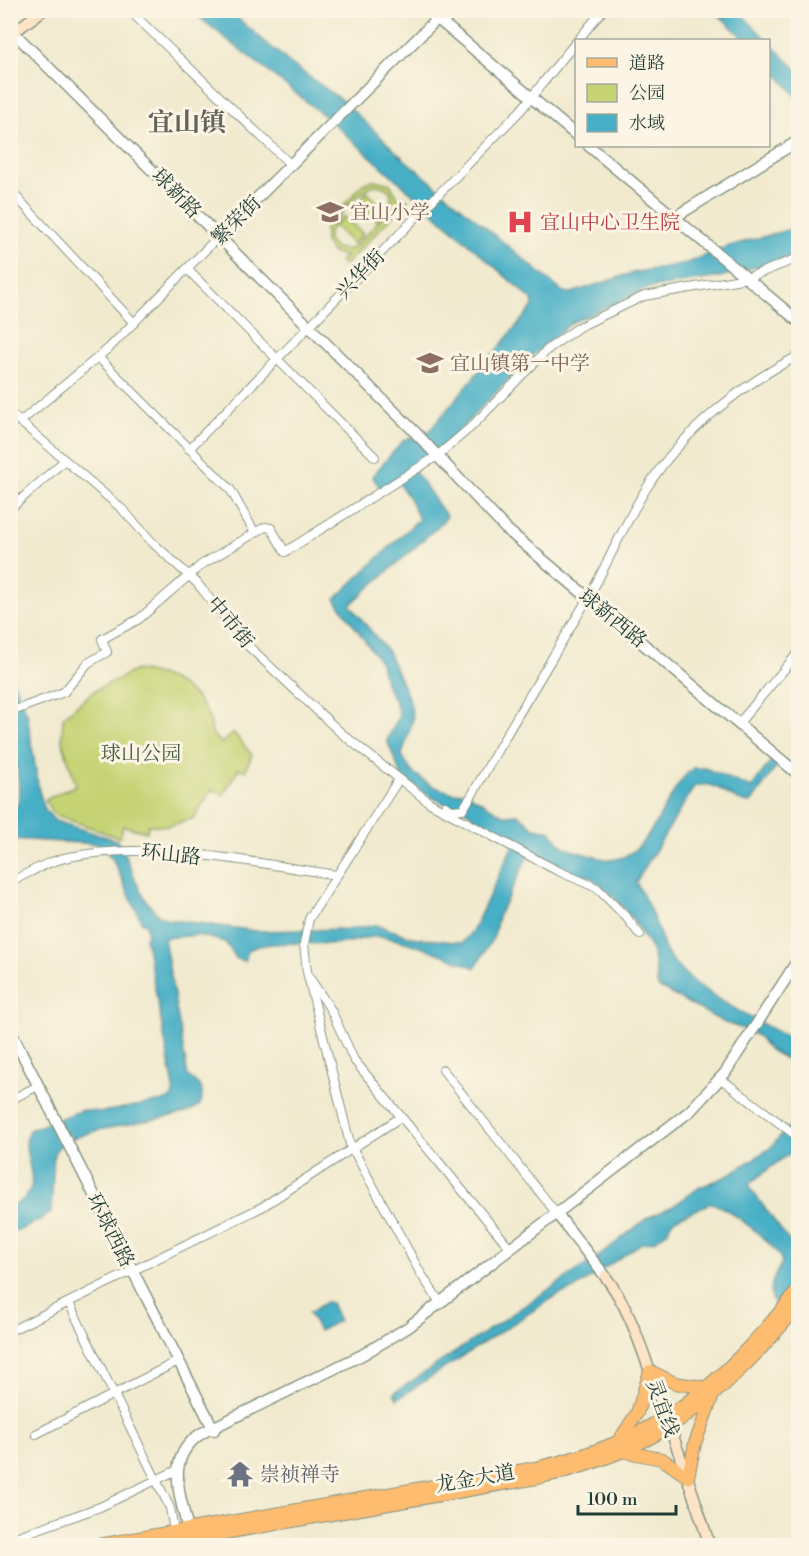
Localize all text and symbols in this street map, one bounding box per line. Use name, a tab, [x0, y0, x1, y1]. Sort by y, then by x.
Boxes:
legend	[575, 39, 770, 147]
text: 道路	[629, 52, 665, 75]
text: 公园	[629, 82, 665, 105]
district label: 宜山镇	[148, 107, 226, 139]
text: 水域	[629, 112, 665, 135]
street label: 球新路	[146, 164, 206, 224]
street label: 繁荣街	[207, 191, 267, 251]
school or university icon: 宜山小学	[315, 197, 345, 227]
place label: 宜山小学	[350, 201, 430, 226]
hospital icon: 宜山中心卫生院	[505, 207, 535, 237]
place label: 宜山中心卫生院	[540, 211, 680, 236]
street label: 兴华街	[331, 245, 391, 305]
school or university icon: 宜山镇第一中学	[415, 348, 445, 378]
place label: 宜山镇第一中学	[450, 352, 590, 377]
street label: 球新西路	[573, 584, 651, 654]
street label: 中市街	[201, 592, 259, 654]
park label: 球山公园	[101, 742, 181, 767]
street label: 环山路	[140, 840, 202, 871]
street label: 环球西路	[80, 1189, 139, 1272]
street label: 灵宜线	[640, 1376, 684, 1441]
temple icon: 崇祯禅寺	[225, 1459, 255, 1489]
street label: 龙金大道	[434, 1460, 517, 1499]
place label: 崇祯禅寺	[260, 1463, 340, 1488]
scale bar	[578, 1478, 676, 1516]
text: 100 m	[587, 1488, 638, 1511]

